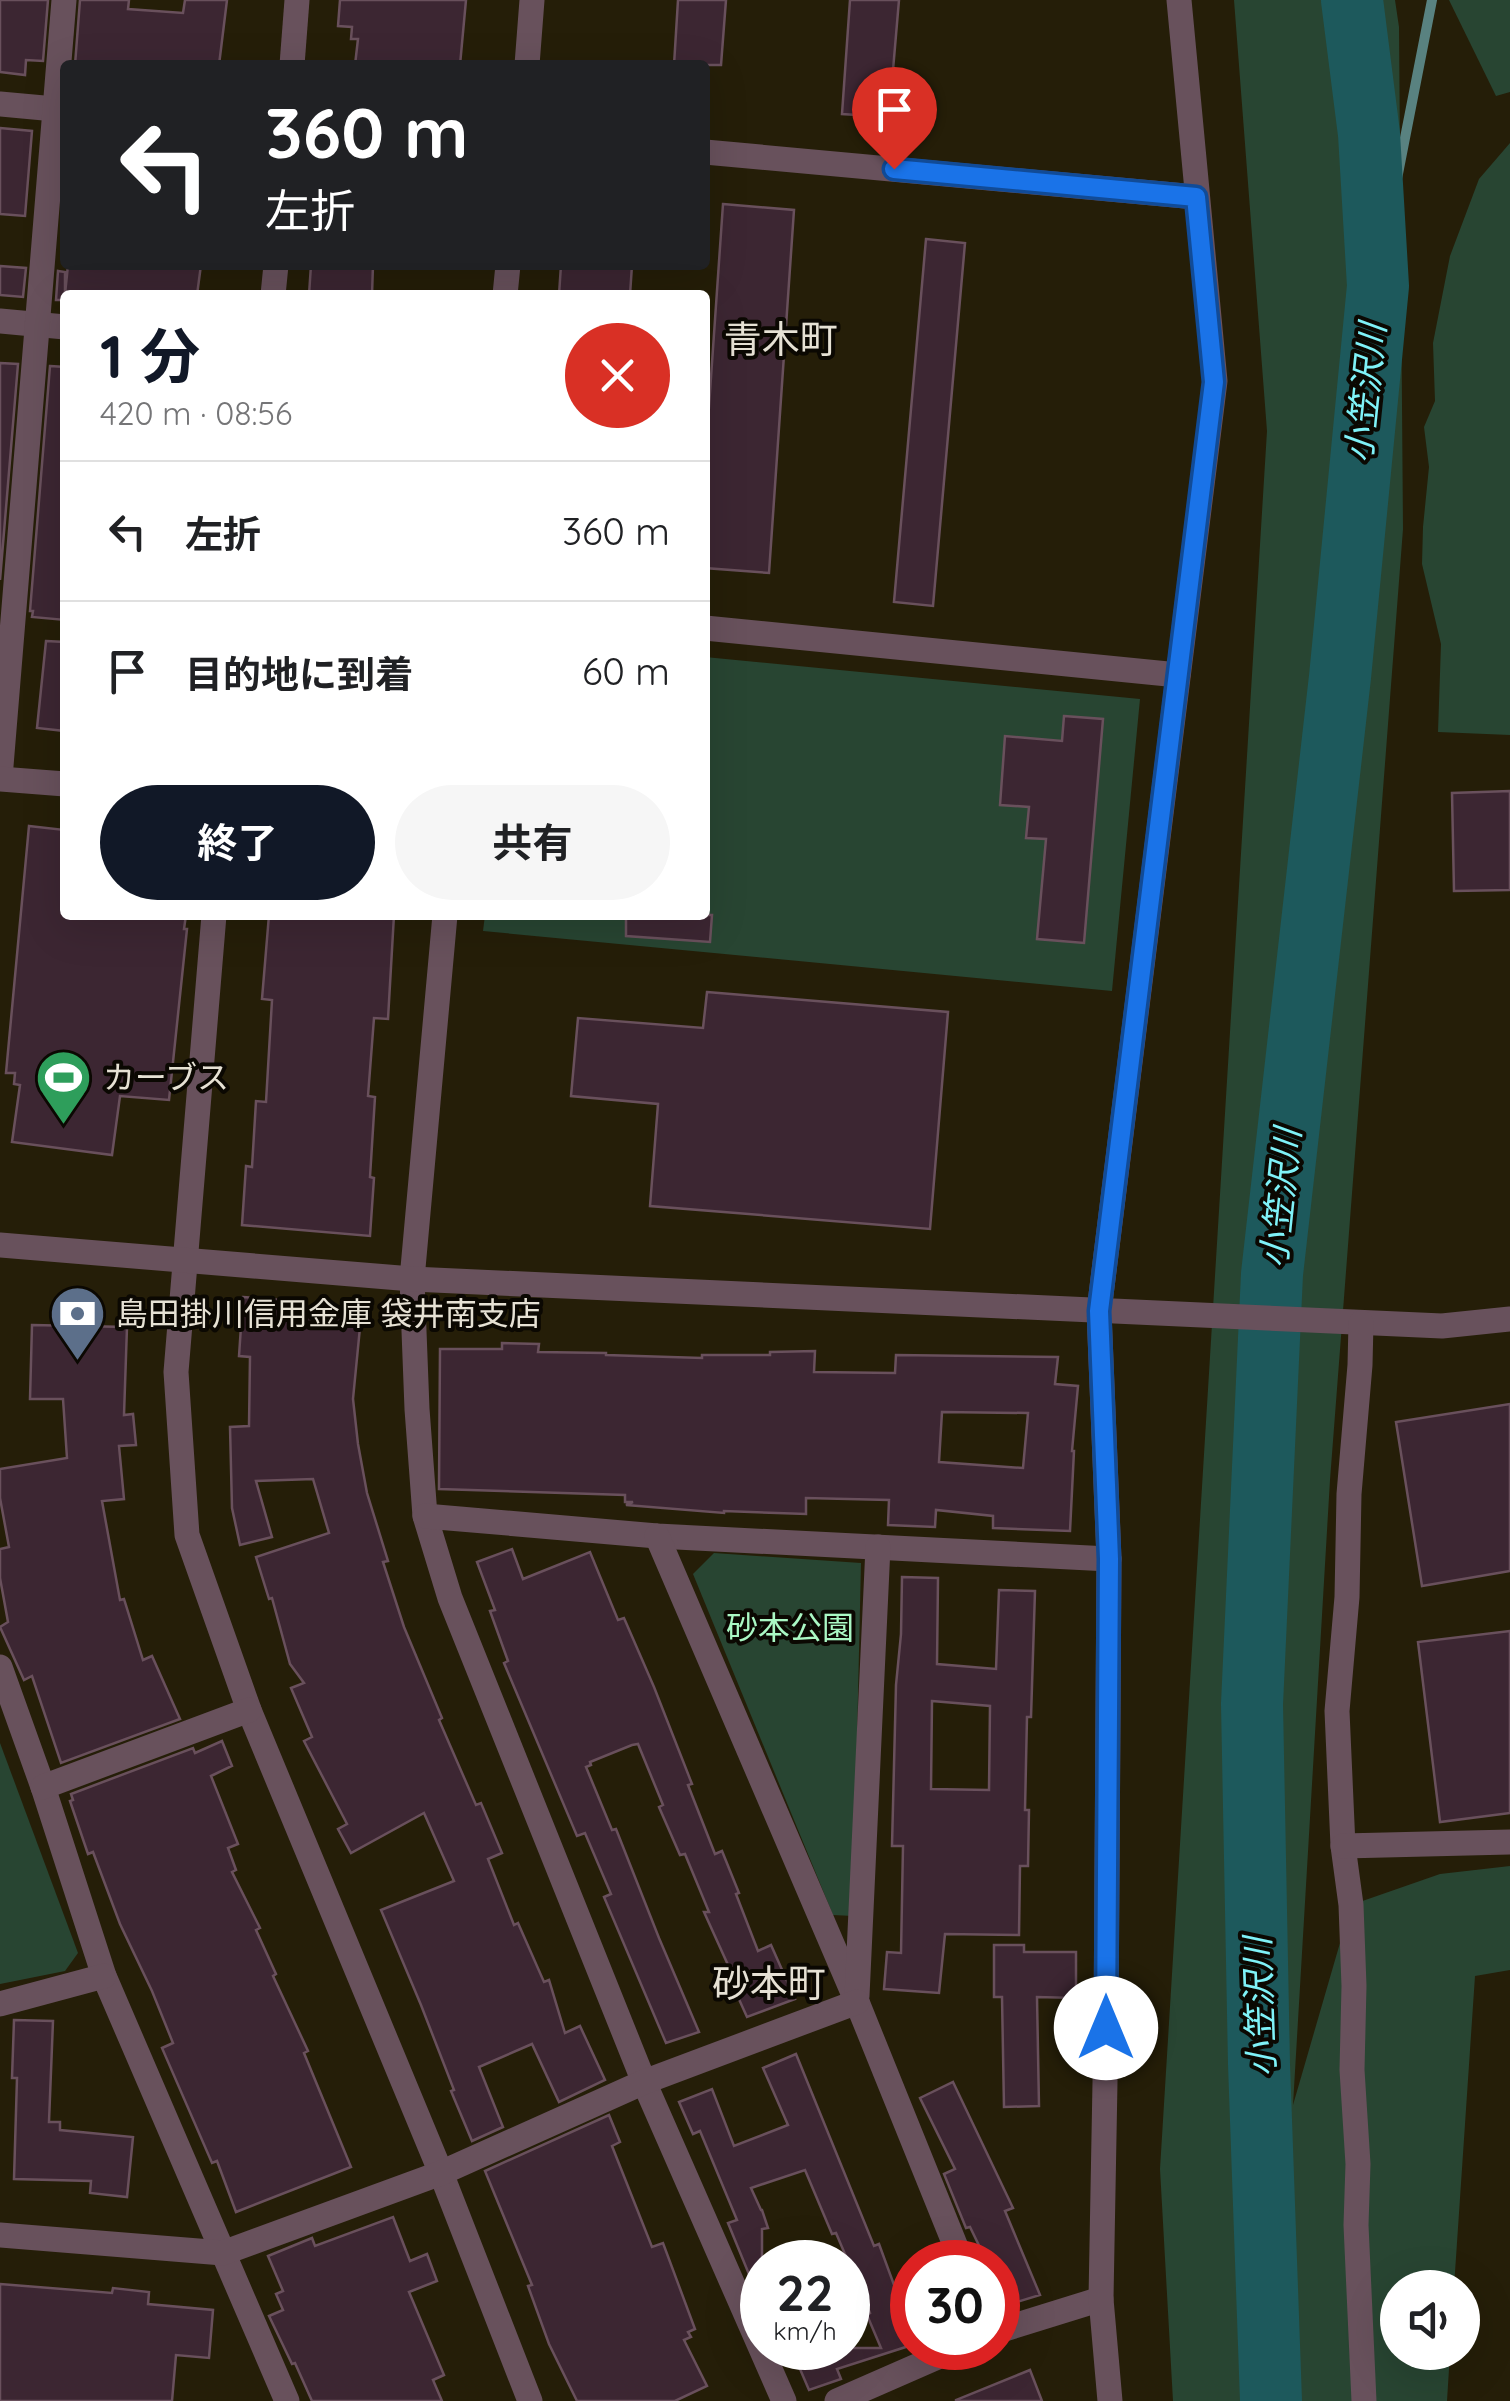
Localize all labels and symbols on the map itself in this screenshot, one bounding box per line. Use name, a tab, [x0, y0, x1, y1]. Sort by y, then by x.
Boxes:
pin	[852, 67, 937, 170]
district label: 青木町	[724, 315, 838, 363]
water label: 小笠沢川	[1336, 317, 1395, 465]
sports icon: カーブス	[34, 1048, 94, 1127]
place label: カーブス	[103, 1057, 229, 1097]
water label: 小笠沢川	[1251, 1122, 1310, 1270]
bank icon: 島田掛川信用金庫 袋井南支店	[47, 1284, 107, 1363]
place label: 島田掛川信用金庫 袋井南支店	[116, 1293, 541, 1333]
park label: 砂本公園	[726, 1607, 854, 1647]
water label: 小笠沢川	[1234, 1932, 1283, 2078]
district label: 砂本町	[712, 1959, 826, 2007]
position arrow	[1054, 1976, 1158, 2080]
speed limit sign: 30	[890, 2240, 1020, 2370]

